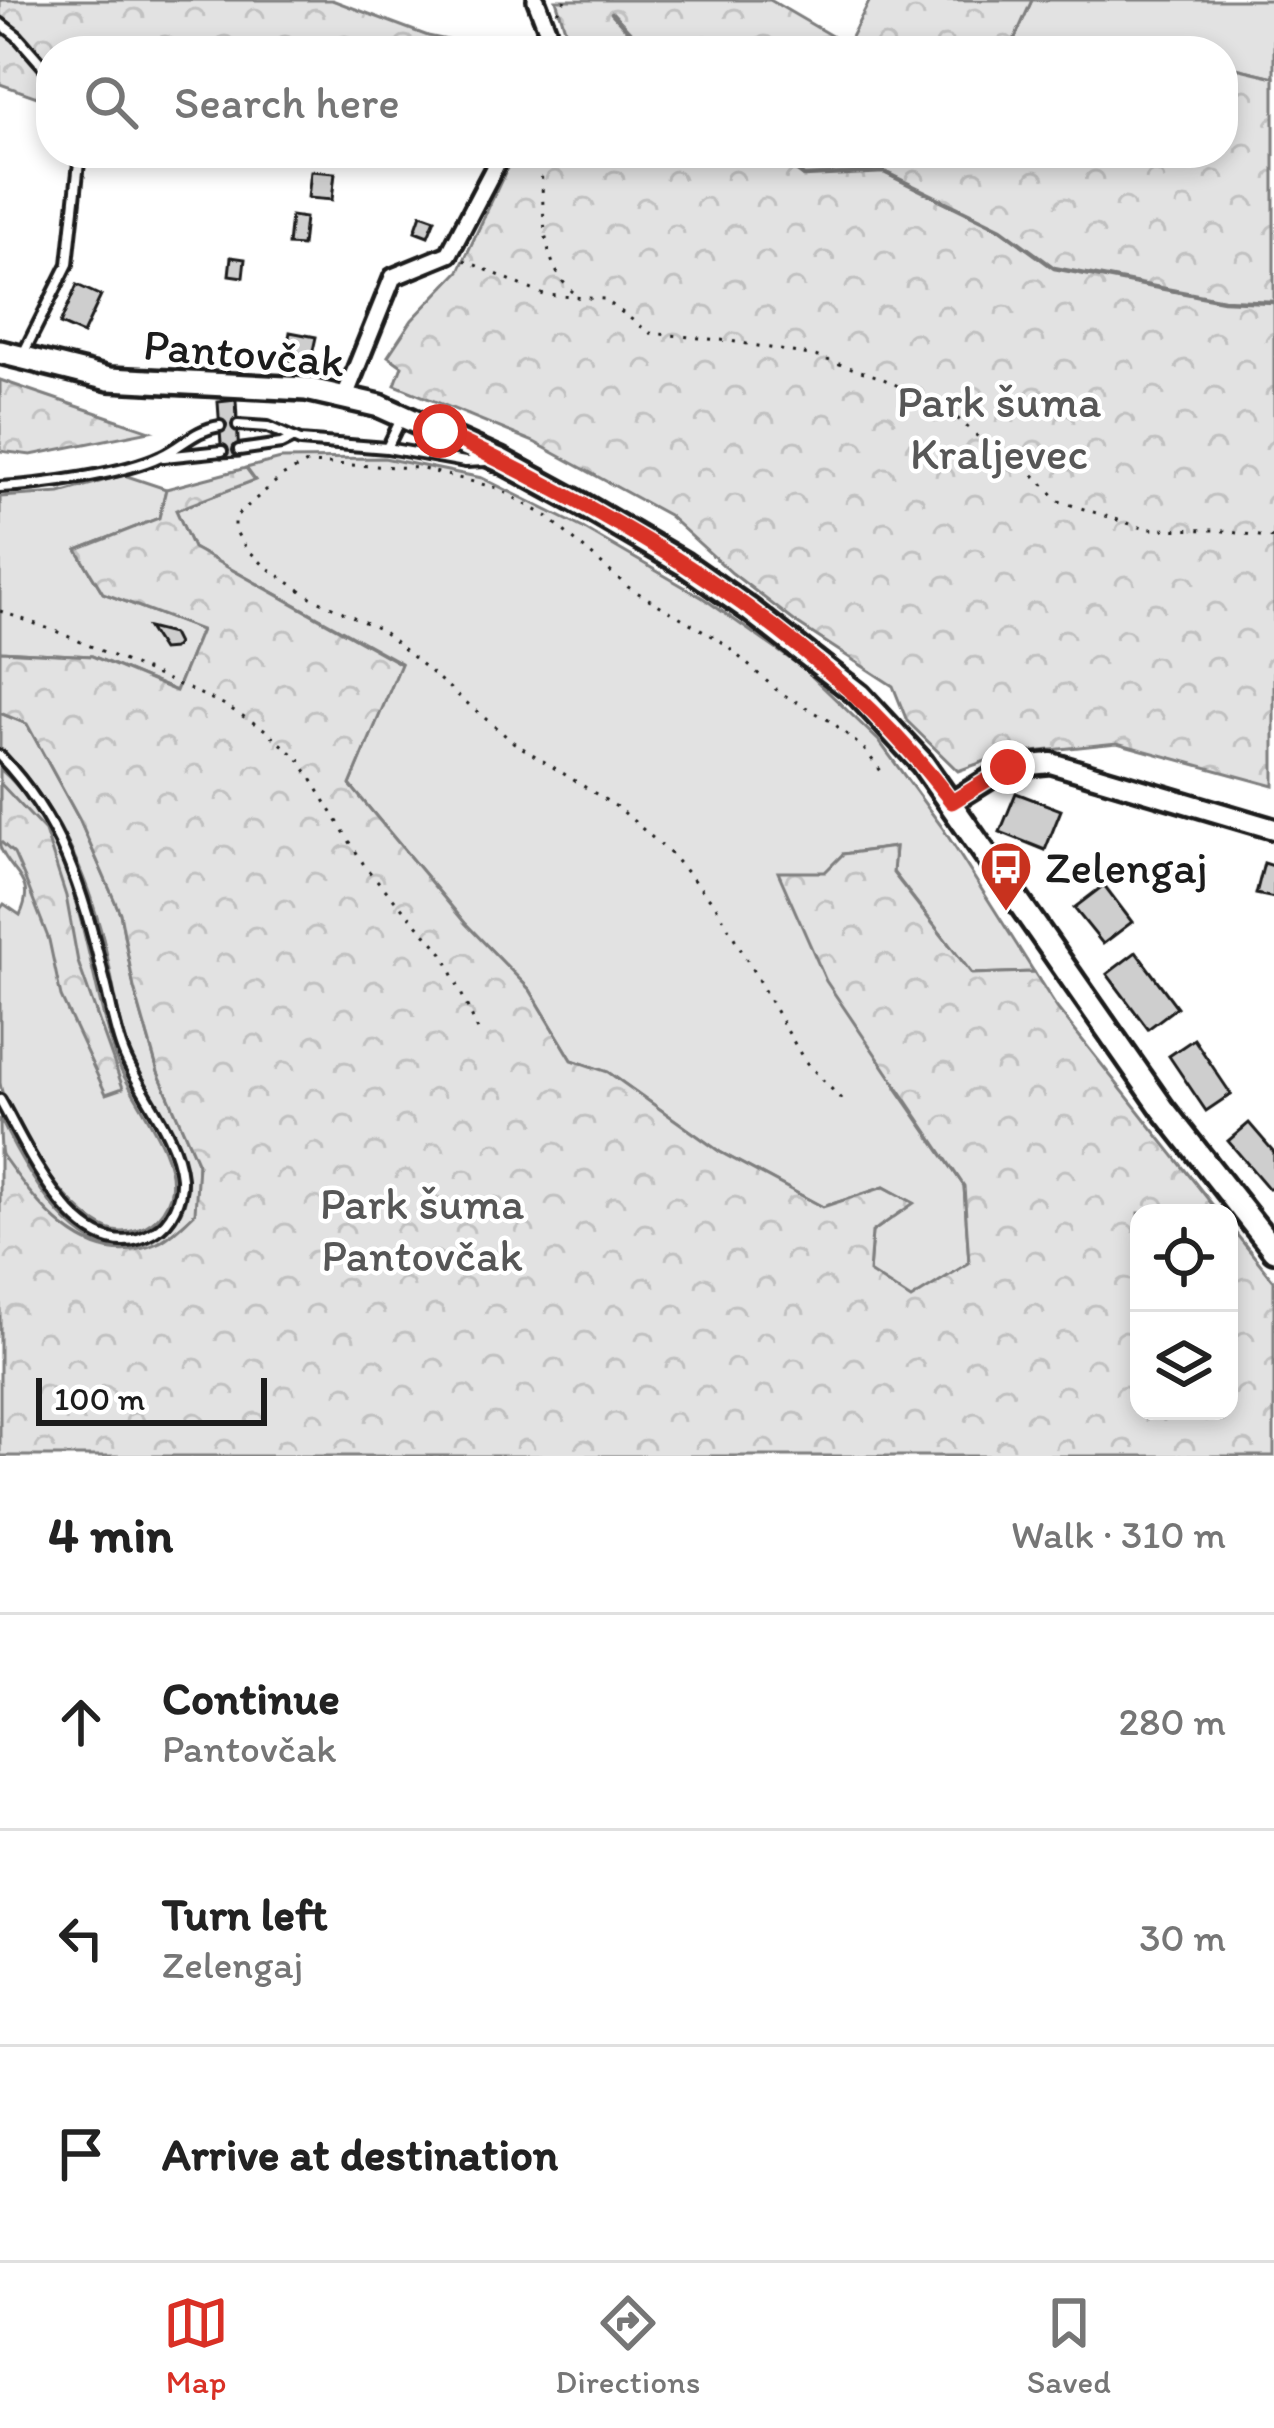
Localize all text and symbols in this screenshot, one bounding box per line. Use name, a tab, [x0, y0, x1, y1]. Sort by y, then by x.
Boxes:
search box	[36, 36, 1238, 168]
icon: search	[78, 69, 144, 135]
text: Search here	[174, 75, 400, 129]
street label: Pantovčak	[141, 316, 347, 388]
park label: Park šuma Kraljevec	[897, 374, 1101, 480]
route start	[413, 404, 467, 458]
route end	[981, 740, 1035, 794]
bus stop icon: Zelengaj	[978, 839, 1034, 913]
place label: Zelengaj	[1045, 840, 1208, 894]
park label: Park šuma Pantovčak	[320, 1176, 524, 1282]
map controls	[1130, 1204, 1238, 1420]
button: locate	[1130, 1204, 1238, 1312]
button: layers	[1130, 1312, 1238, 1420]
scale bar	[36, 1372, 267, 1425]
text: 100 m	[54, 1379, 145, 1418]
text: 4 min	[48, 1504, 173, 1565]
text: Walk · 310 m	[1011, 1511, 1226, 1558]
text: Continue	[162, 1671, 340, 1725]
icon: ahead	[48, 1689, 114, 1755]
text: 280 m	[1119, 1698, 1226, 1745]
text: Pantovčak	[162, 1725, 337, 1772]
text: Turn left	[162, 1887, 328, 1941]
icon: left	[48, 1905, 114, 1971]
text: 30 m	[1139, 1914, 1226, 1961]
text: Zelengaj	[162, 1941, 303, 1988]
icon: arrive	[48, 2121, 114, 2187]
text: Arrive at destination	[162, 2127, 558, 2181]
tab: Map	[163, 2290, 229, 2401]
tab: Directions	[555, 2290, 700, 2401]
tab: Saved	[1027, 2290, 1111, 2401]

